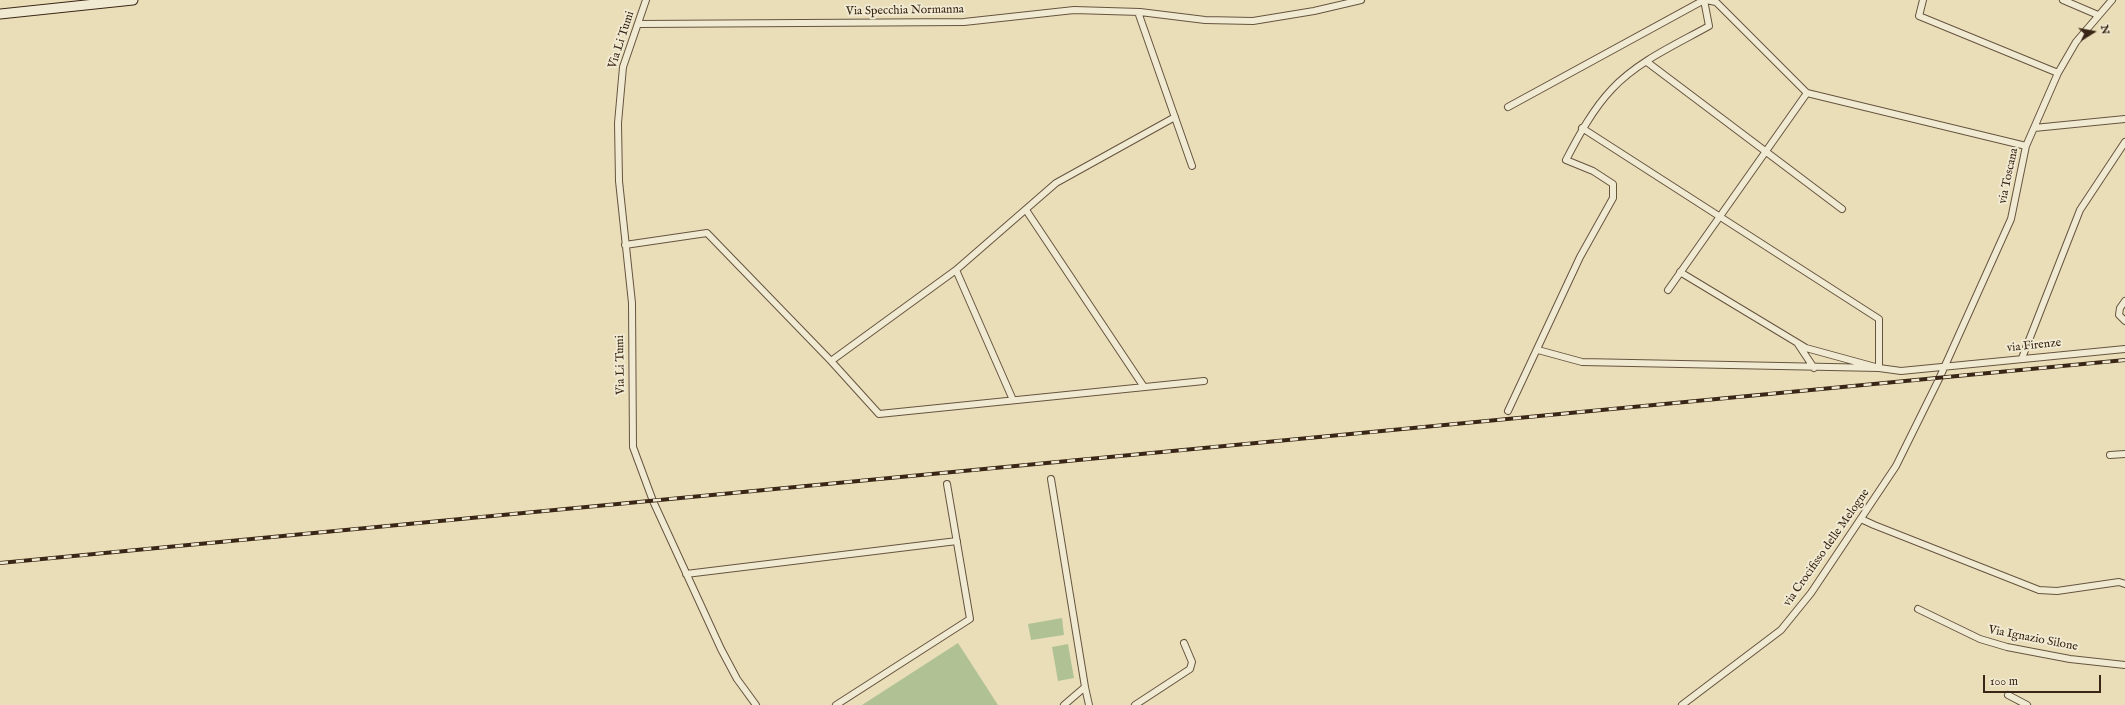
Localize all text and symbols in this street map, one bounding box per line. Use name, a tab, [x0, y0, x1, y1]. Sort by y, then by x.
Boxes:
street label: Via Specchia Normanna	[846, 3, 964, 19]
street label: Via Li Tumi	[606, 9, 638, 71]
north arrow	[2073, 12, 2113, 52]
text: N	[2097, 24, 2113, 36]
street label: via Toscana	[1996, 147, 2022, 205]
street label: Via Li Tumi	[613, 335, 629, 395]
street label: via Firenze	[2006, 336, 2062, 356]
street label: via Crocifisso delle Melogne	[1781, 487, 1873, 609]
street label: Via Ignazio Silone	[1987, 623, 2079, 655]
scale bar	[1985, 667, 2103, 693]
text: 100 m	[1990, 674, 2018, 689]

